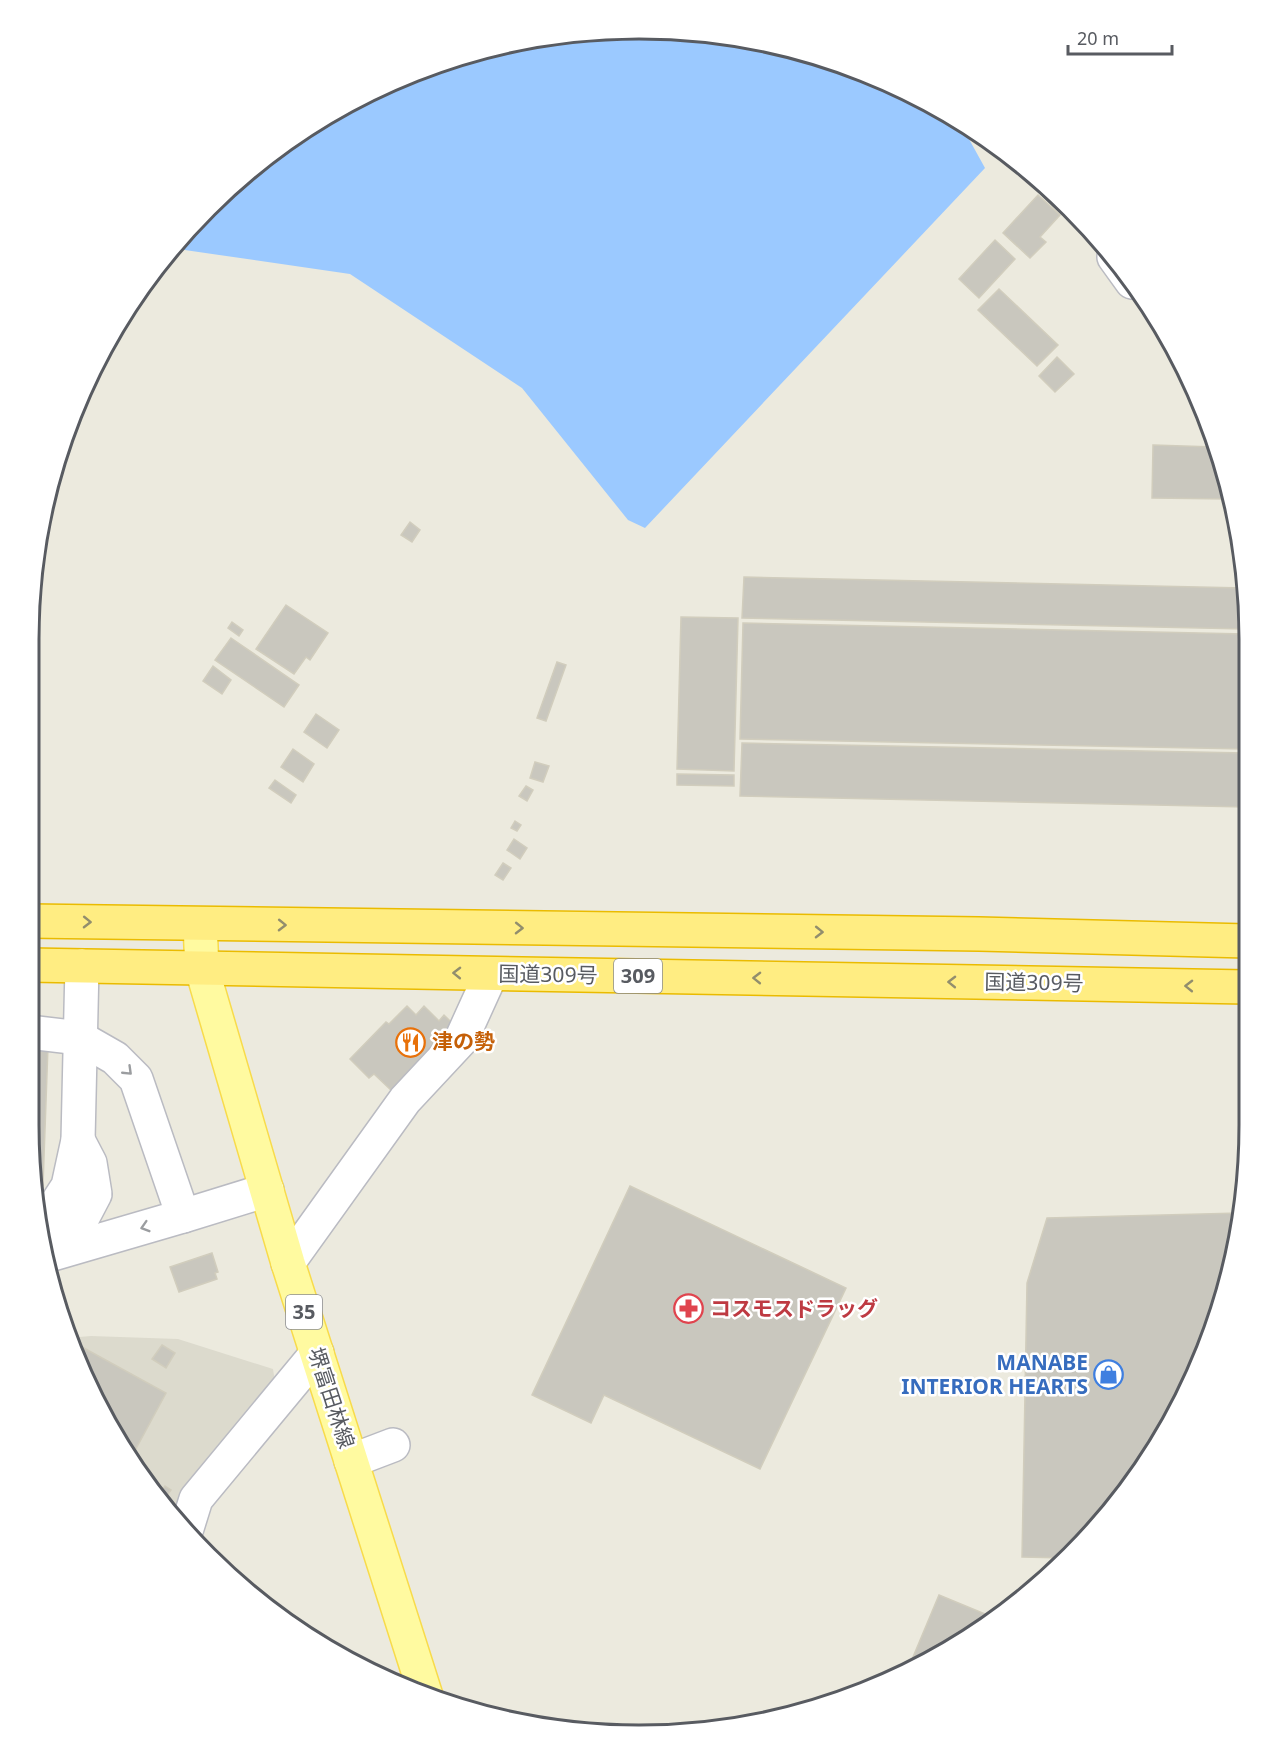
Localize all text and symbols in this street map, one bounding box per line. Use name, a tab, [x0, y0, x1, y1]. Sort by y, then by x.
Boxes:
scale bar	[1068, 18, 1172, 56]
text: 20 m	[1077, 26, 1119, 50]
one-way arrow	[82, 916, 91, 929]
one-way arrow	[277, 919, 286, 932]
one-way arrow	[514, 922, 523, 935]
one-way arrow	[814, 926, 823, 938]
street label: 国道309号	[498, 959, 598, 989]
road number: 309	[614, 959, 662, 993]
one-way arrow	[452, 967, 461, 979]
street label: 国道309号	[984, 967, 1084, 997]
one-way arrow	[752, 972, 761, 984]
one-way arrow	[947, 975, 956, 988]
one-way arrow	[1184, 979, 1193, 992]
restaurant icon: 津の勢	[395, 1026, 427, 1058]
place label: 津の勢	[432, 1027, 495, 1055]
one-way arrow	[121, 1064, 131, 1075]
one-way arrow	[140, 1220, 151, 1232]
pharmacy icon: コスモスドラッグ	[673, 1293, 705, 1325]
place label: コスモスドラッグ	[710, 1294, 878, 1322]
road number: 35	[286, 1295, 322, 1329]
street label: 堺富田林線	[302, 1343, 361, 1452]
place label: MANABE INTERIOR HEARTS	[901, 1348, 1088, 1400]
shop icon: MANABE INTERIOR HEARTS	[1093, 1359, 1125, 1391]

